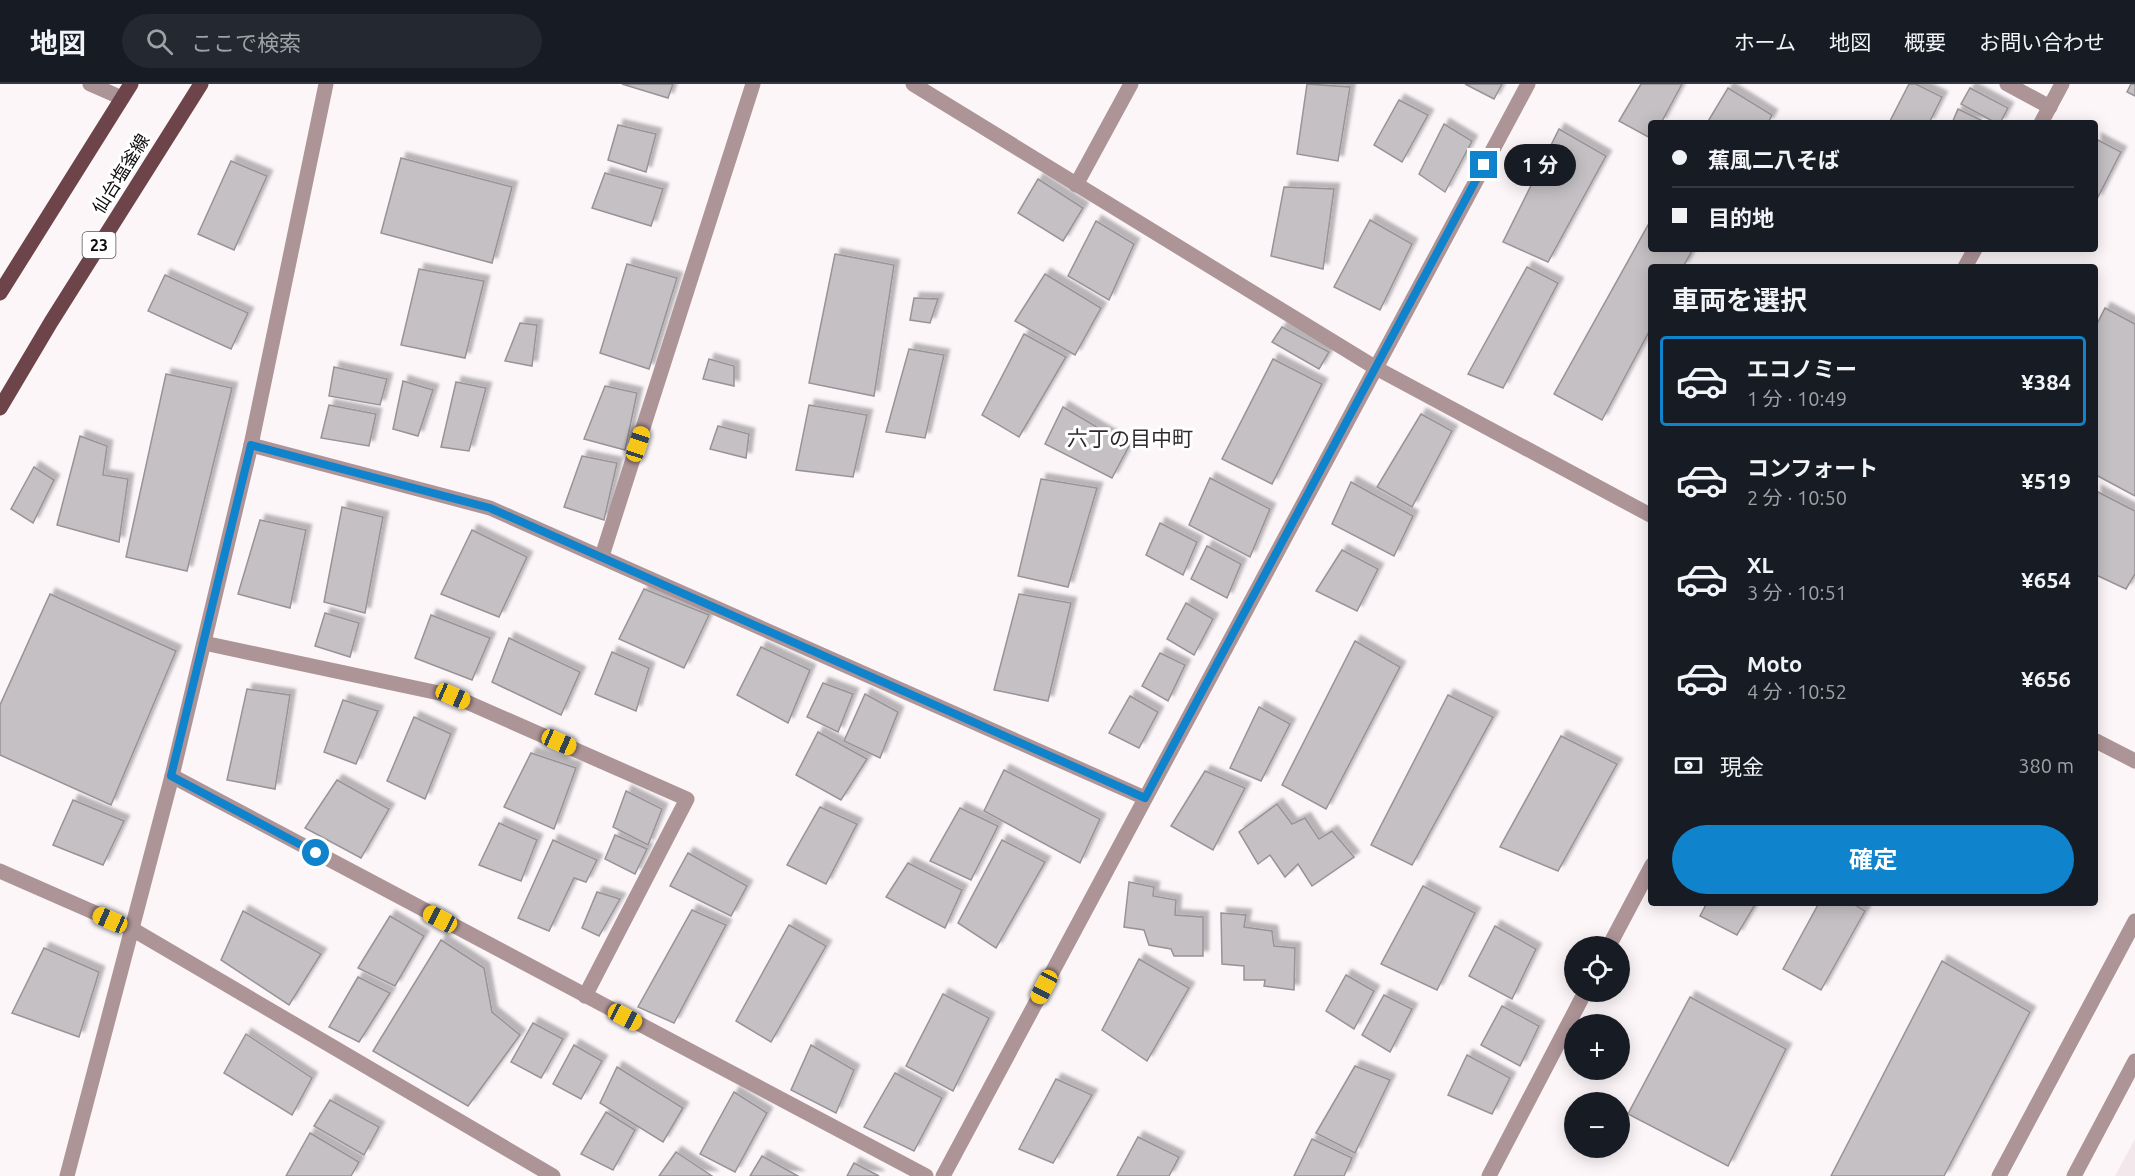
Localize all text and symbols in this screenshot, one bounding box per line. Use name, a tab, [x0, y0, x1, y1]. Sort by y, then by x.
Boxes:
search box	[122, 14, 542, 68]
icon: search	[143, 25, 176, 58]
text: 地図	[30, 27, 86, 58]
text: ここで検索	[191, 30, 301, 55]
text: ホーム	[1734, 30, 1796, 54]
text: 地図	[1829, 30, 1871, 54]
text: 概要	[1904, 30, 1946, 54]
text: お問い合わせ	[1979, 30, 2105, 54]
street label: 仙台塩釜線	[88, 130, 152, 217]
callout: 1 分	[1505, 144, 1577, 186]
text: 蕉風二八そば	[1708, 147, 1840, 172]
route end	[1470, 151, 1497, 178]
text: 1 分	[1522, 153, 1558, 176]
text: 目的地	[1708, 205, 1774, 230]
road number: 23	[82, 232, 116, 258]
text: 車両を選択	[1672, 285, 1807, 315]
icon: car	[1675, 354, 1729, 408]
text: エコノミー	[1747, 356, 1857, 381]
text: ¥384	[2021, 369, 2071, 394]
text: 1 分 · 10:49	[1747, 387, 1847, 410]
car	[624, 424, 652, 464]
district label: 六丁の目中町	[1067, 426, 1193, 450]
icon: car	[1675, 453, 1729, 507]
text: コンフォート	[1747, 455, 1878, 480]
text: ¥519	[2021, 468, 2071, 493]
text: 2 分 · 10:50	[1747, 486, 1847, 509]
icon: car	[1675, 552, 1729, 606]
text: XL	[1747, 552, 1774, 577]
text: ¥654	[2021, 567, 2071, 592]
text: 3 分 · 10:51	[1747, 581, 1847, 604]
icon: car	[1675, 651, 1729, 705]
text: Moto	[1747, 651, 1802, 676]
text: ¥656	[2021, 666, 2071, 691]
car	[433, 680, 473, 712]
text: 4 分 · 10:52	[1747, 680, 1847, 703]
car	[539, 726, 579, 758]
icon: cash	[1672, 749, 1705, 782]
text: 現金	[1720, 754, 1764, 779]
text: 380 m	[2018, 754, 2074, 777]
button: 確定	[1672, 825, 2074, 894]
route start	[302, 839, 329, 866]
car	[420, 903, 460, 935]
car	[90, 904, 130, 936]
map controls	[1564, 936, 1630, 1158]
button: locate	[1564, 936, 1630, 1002]
car	[1028, 967, 1060, 1007]
car	[605, 1001, 645, 1033]
button: +	[1564, 1014, 1630, 1080]
button: −	[1564, 1092, 1630, 1158]

